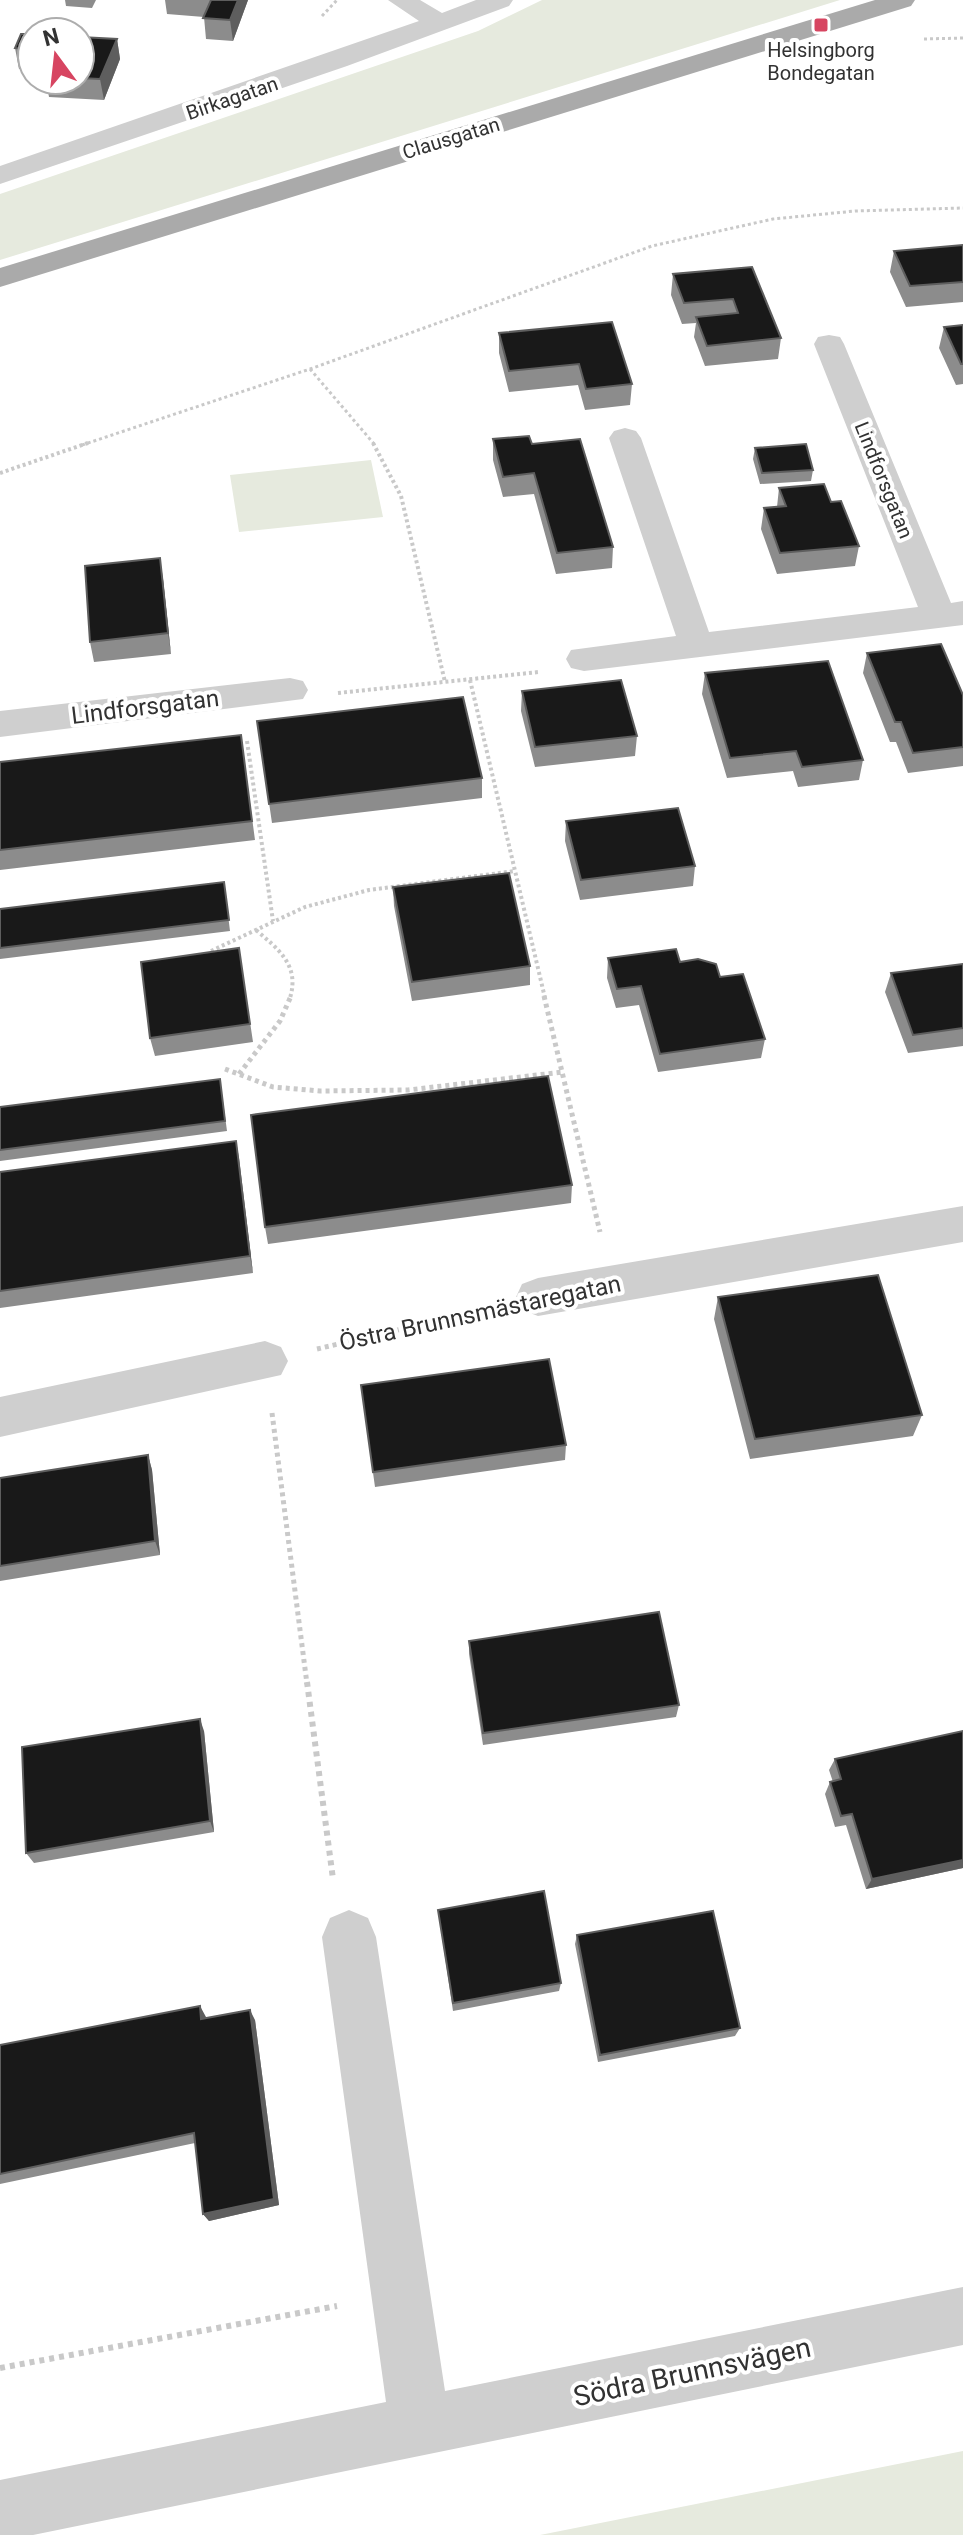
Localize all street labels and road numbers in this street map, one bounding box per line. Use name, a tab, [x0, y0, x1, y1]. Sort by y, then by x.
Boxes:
street label: Birkagatan	[183, 71, 281, 125]
street label: Clausgatan	[399, 112, 503, 164]
street label: Lindforsgatan	[850, 418, 918, 542]
street label: Lindforsgatan	[69, 684, 221, 730]
street label: Östra Brunnsmästaregatan	[337, 1269, 623, 1357]
street label: Södra Brunnsvägen	[570, 2331, 814, 2413]

